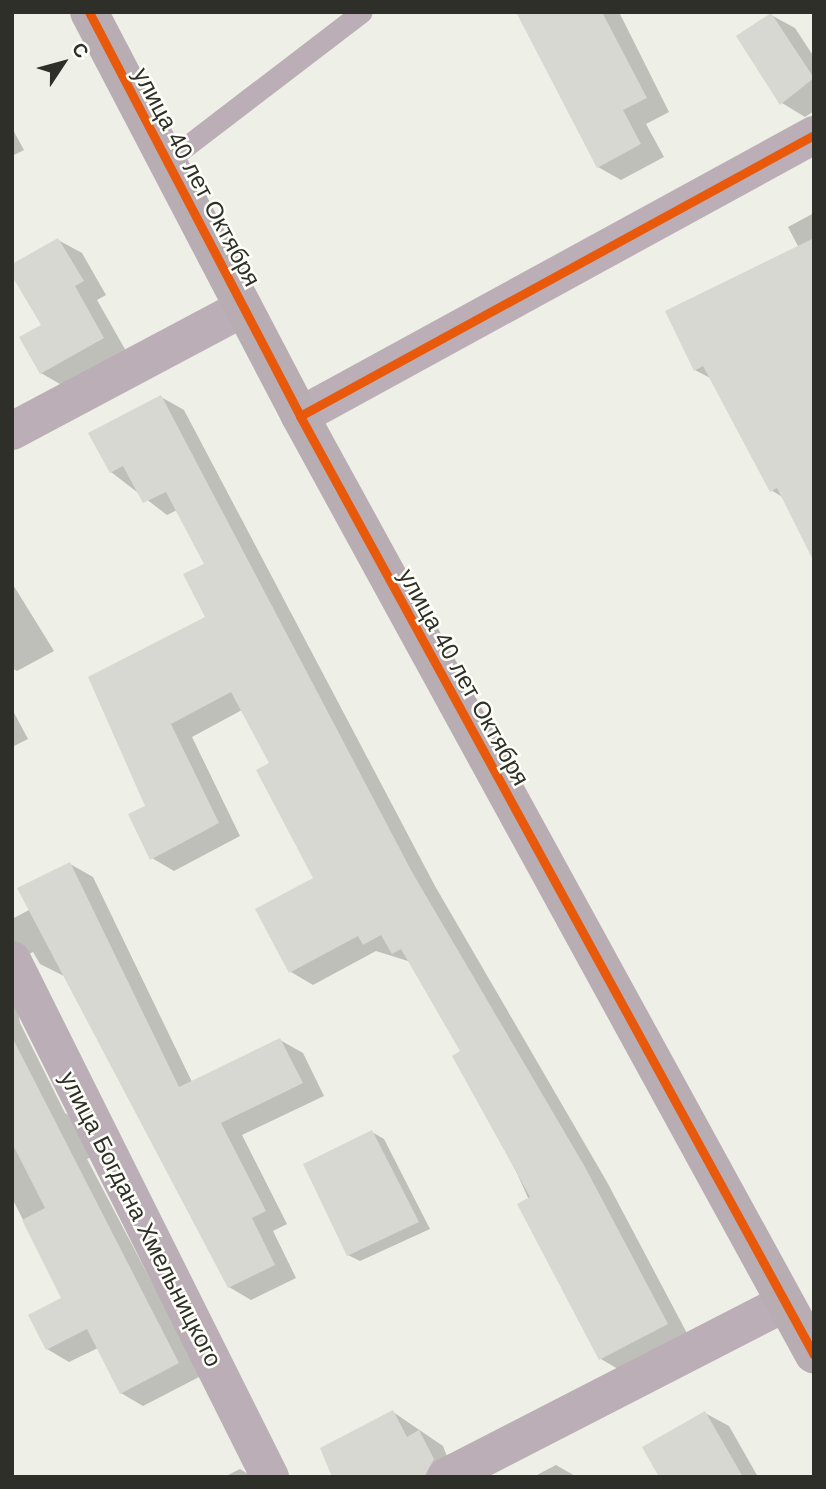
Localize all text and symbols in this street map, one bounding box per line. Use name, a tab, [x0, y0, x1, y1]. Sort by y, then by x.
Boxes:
north arrow	[28, 28, 98, 98]
text: С	[68, 39, 93, 62]
street label: улица 40 лет Октября	[127, 63, 267, 291]
street label: улица 40 лет Октября	[392, 564, 536, 790]
street label: улица Богдана Хмельницкого	[54, 1066, 228, 1372]

